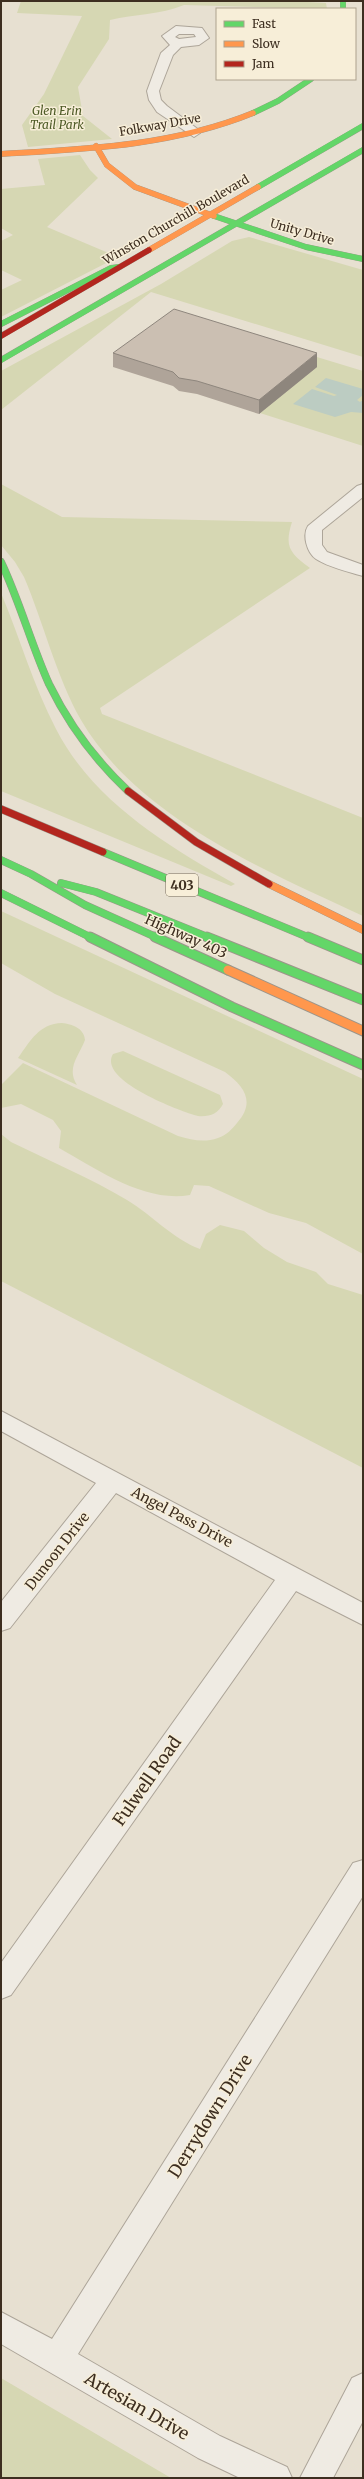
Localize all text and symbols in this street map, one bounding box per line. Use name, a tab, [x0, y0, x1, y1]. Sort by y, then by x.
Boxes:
legend	[216, 8, 356, 80]
text: Fast	[252, 16, 276, 31]
text: Slow	[252, 36, 281, 51]
text: Jam	[251, 56, 275, 71]
park label: Glen Erin Trail Park	[30, 103, 84, 132]
street label: Folkway Drive	[118, 110, 202, 139]
street label: Winston Churchill Boulevard	[99, 172, 251, 268]
street label: Unity Drive	[268, 215, 336, 248]
road number: 403	[166, 874, 198, 896]
street label: Highway 403	[142, 910, 230, 962]
street label: Angel Pass Drive	[127, 1482, 236, 1551]
street label: Dunoon Drive	[21, 1508, 93, 1594]
street label: Fulwell Road	[108, 1732, 186, 1830]
street label: Derrydown Drive	[163, 2050, 257, 2182]
street label: Artesian Drive	[80, 2367, 193, 2445]

